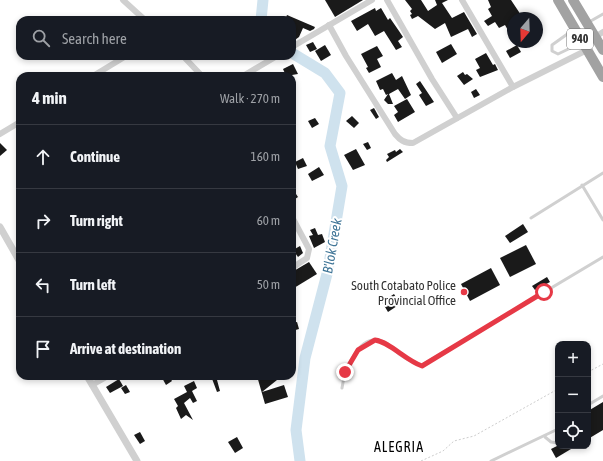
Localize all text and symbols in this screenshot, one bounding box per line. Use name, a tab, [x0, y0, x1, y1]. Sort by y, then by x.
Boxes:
north arrow	[507, 12, 543, 48]
search box	[16, 16, 296, 60]
icon: search	[30, 27, 52, 49]
road number: 940	[567, 29, 593, 49]
text: Search here	[62, 30, 127, 47]
text: 4 min	[32, 88, 67, 108]
text: Walk · 270 m	[220, 91, 280, 106]
icon: ahead	[32, 146, 54, 168]
text: Continue	[70, 148, 120, 165]
text: 160 m	[251, 149, 280, 164]
icon: right	[32, 210, 54, 232]
text: Turn right	[70, 212, 123, 229]
text: 60 m	[257, 213, 280, 228]
water label: B'lok Creek	[319, 216, 345, 275]
icon: left	[32, 274, 54, 296]
text: Turn left	[70, 276, 116, 293]
text: 50 m	[257, 277, 280, 292]
place label: South Cotabato Police Provincial Office	[351, 278, 456, 308]
route start	[535, 283, 553, 301]
marker: South Cotabato Police Provincial Office	[459, 287, 469, 297]
icon: arrive	[32, 338, 54, 360]
text: Arrive at destination	[70, 340, 181, 357]
map controls	[555, 341, 591, 449]
button: +	[555, 341, 591, 377]
route end	[336, 363, 354, 381]
button: −	[555, 377, 591, 413]
button: locate	[555, 413, 591, 449]
district label: ALEGRIA	[374, 439, 424, 455]

